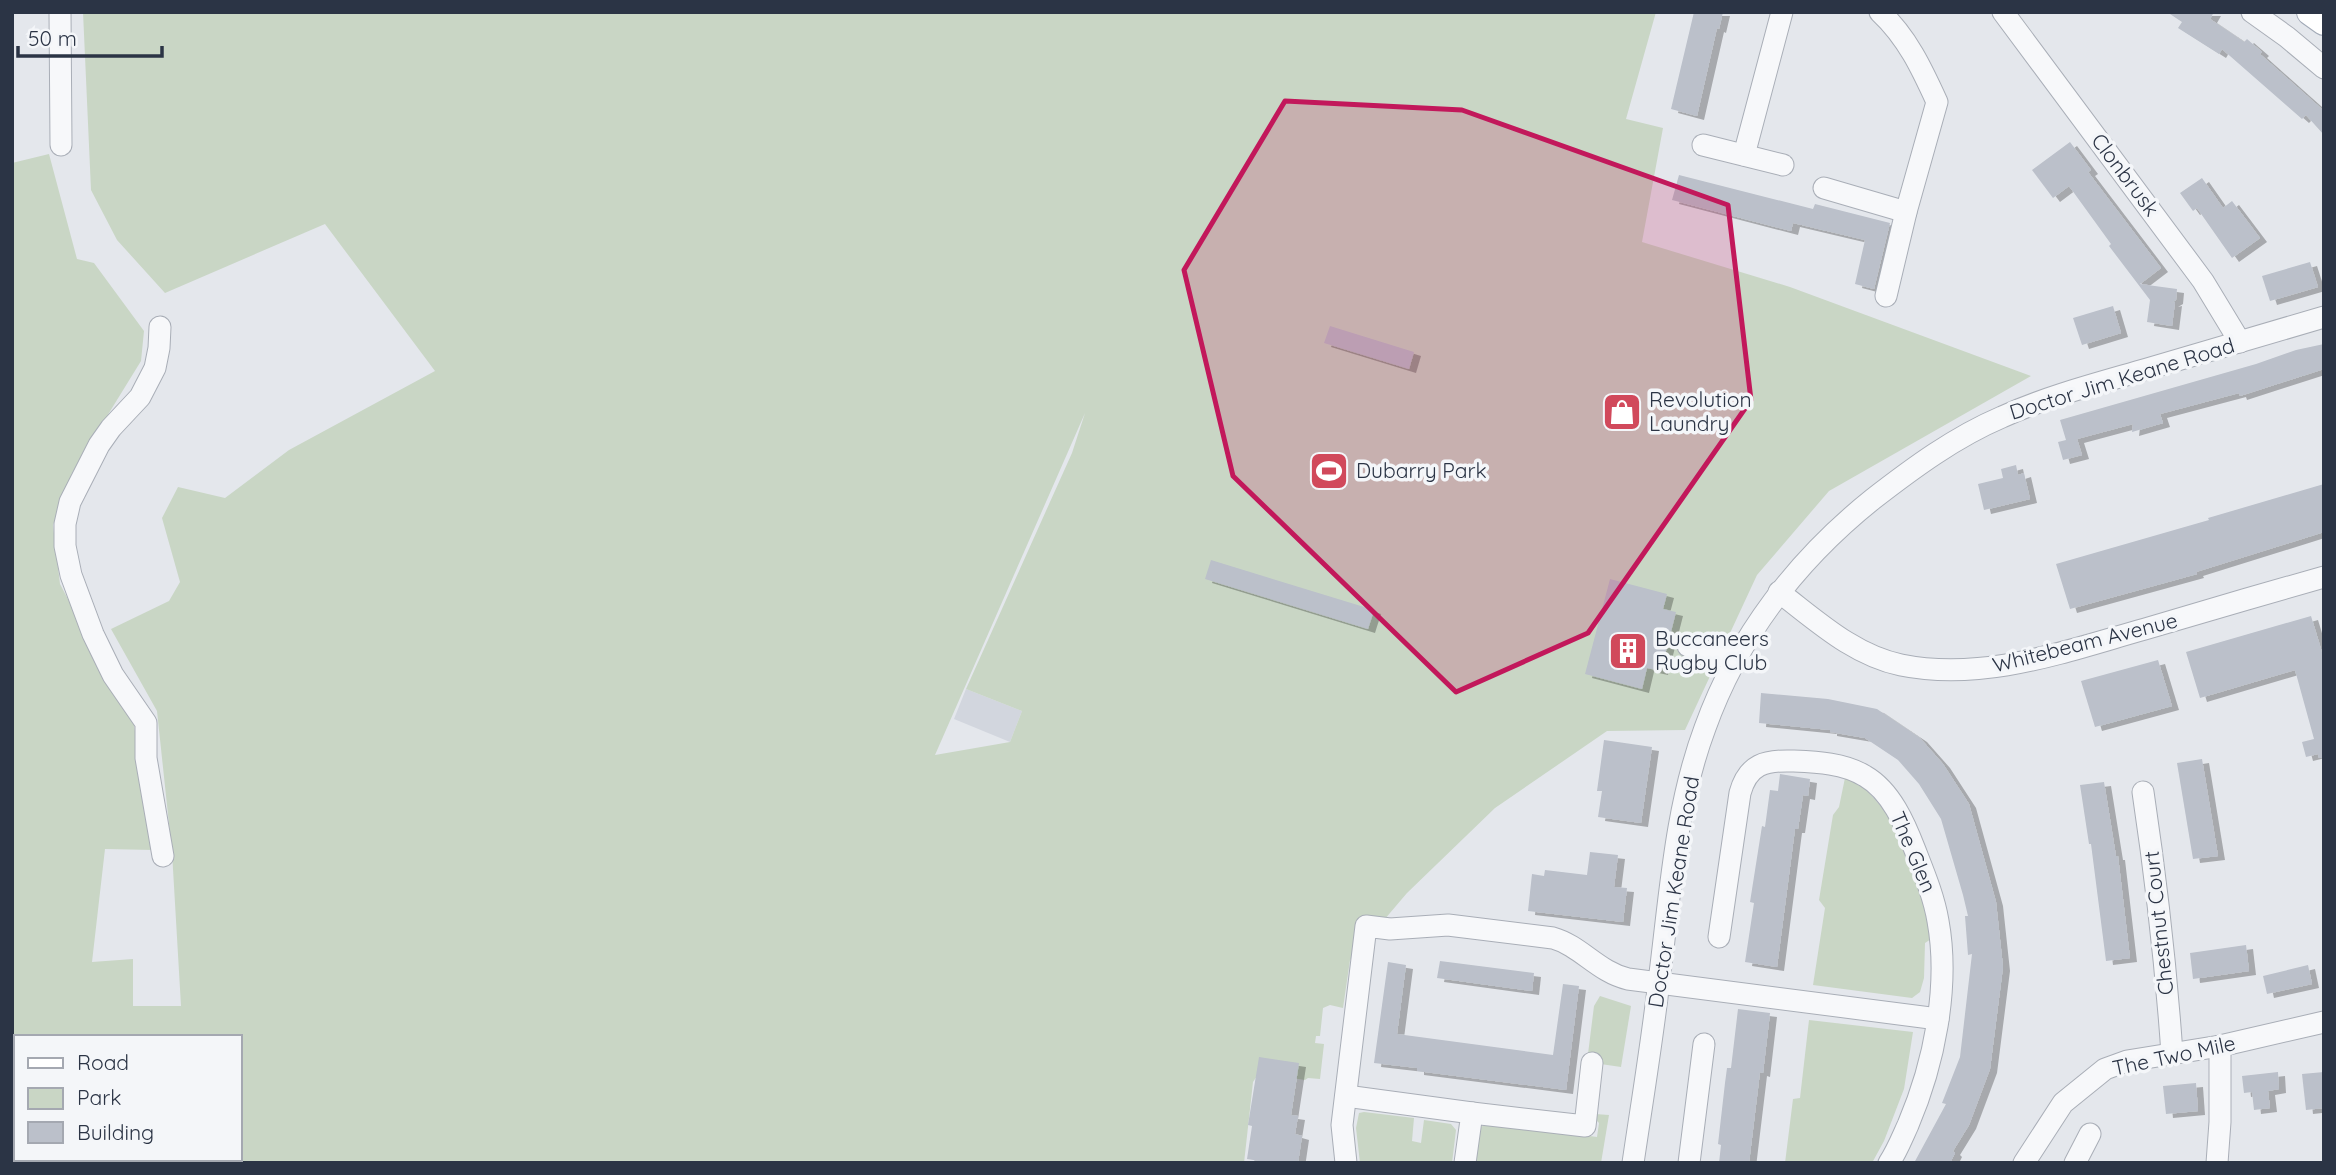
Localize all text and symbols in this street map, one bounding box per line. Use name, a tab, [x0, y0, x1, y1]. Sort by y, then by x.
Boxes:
scale bar	[18, 14, 161, 58]
text: 50 m	[28, 25, 77, 51]
street label: Clonbrusk	[2086, 128, 2165, 221]
street label: Doctor Jim Keane Road	[2006, 331, 2237, 425]
place label: Revolution Laundry	[1649, 386, 1752, 436]
shop icon: Revolution Laundry	[1601, 391, 1643, 433]
sports icon: Dubarry Park	[1308, 450, 1350, 492]
place label: Dubarry Park	[1356, 457, 1487, 483]
street label: Whitebeam Avenue	[1990, 606, 2180, 678]
place label: Buccaneers Rugby Club	[1655, 625, 1769, 675]
building icon: Buccaneers Rugby Club	[1607, 630, 1649, 672]
street label: Doctor Jim Keane Road	[1642, 774, 1704, 1009]
street label: The Glen	[1885, 807, 1943, 896]
street label: Chestnut Court	[2138, 850, 2179, 997]
street label: The Two Mile	[2110, 1029, 2238, 1081]
legend	[14, 1035, 242, 1161]
text: Road	[77, 1049, 129, 1075]
text: Park	[77, 1084, 121, 1110]
text: Building	[77, 1119, 154, 1145]

